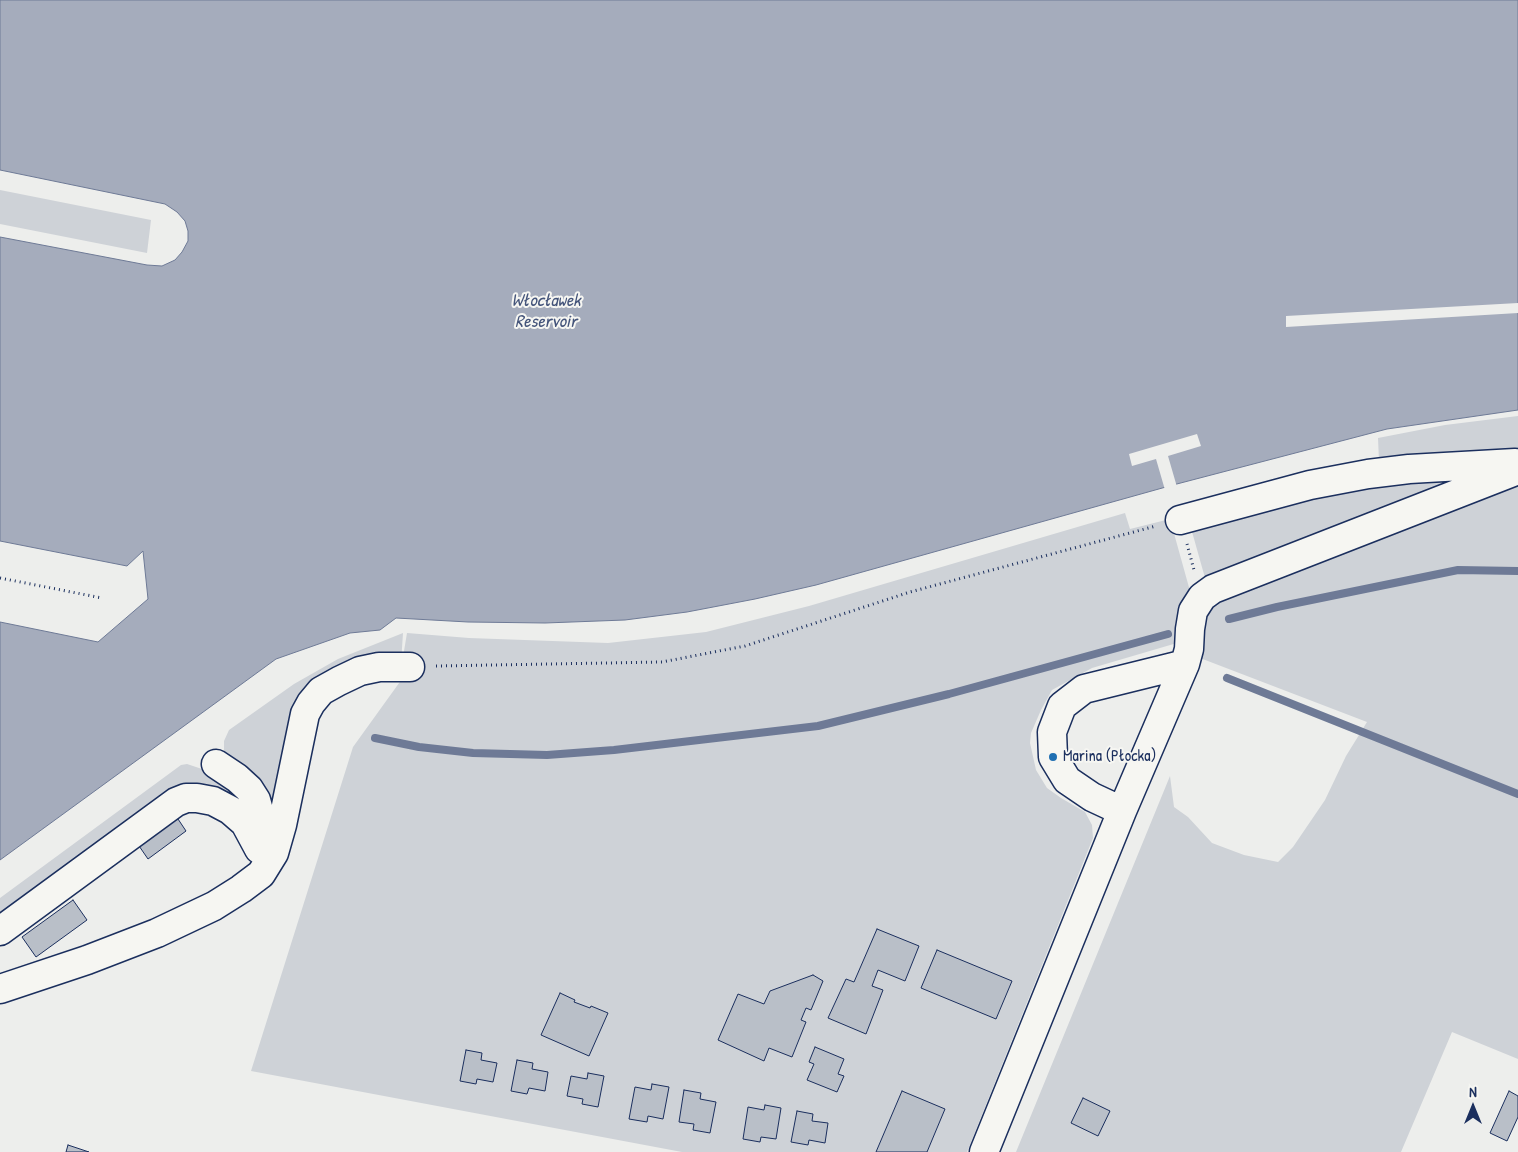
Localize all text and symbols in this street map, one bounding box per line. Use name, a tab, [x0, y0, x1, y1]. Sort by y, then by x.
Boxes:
water label: Włocławek Reservoir	[511, 290, 581, 332]
place label: Marina (Płocka)	[1063, 747, 1156, 767]
marker: Marina (Płocka)	[1047, 751, 1059, 763]
north arrow	[1448, 1082, 1498, 1132]
text: N	[1469, 1082, 1477, 1101]

